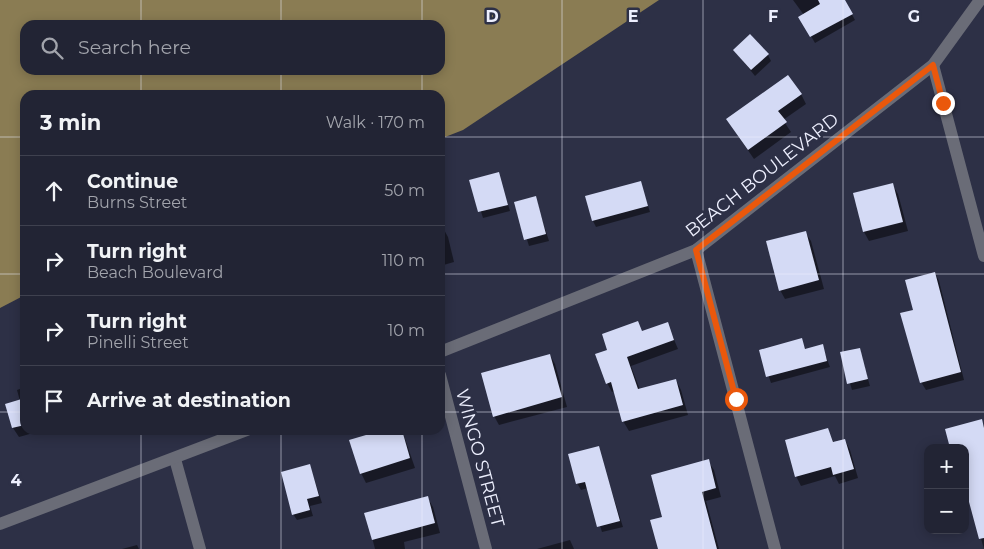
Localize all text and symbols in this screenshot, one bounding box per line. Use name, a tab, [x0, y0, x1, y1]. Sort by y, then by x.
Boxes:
text: D	[485, 7, 499, 26]
text: E	[628, 7, 638, 26]
text: F	[768, 7, 778, 26]
text: G	[908, 7, 920, 26]
search box	[20, 20, 445, 75]
icon: search	[38, 34, 66, 62]
text: Search here	[78, 36, 191, 59]
route end	[932, 92, 955, 115]
street label: BEACH BOULEVARD	[681, 108, 843, 242]
text: 3 min	[40, 110, 101, 135]
text: Walk · 170 m	[326, 113, 425, 132]
text: Continue	[87, 170, 178, 193]
icon: ahead	[40, 177, 68, 205]
text: 50 m	[384, 181, 425, 200]
text: Burns Street	[87, 193, 187, 212]
text: Turn right	[87, 240, 187, 263]
icon: right	[40, 247, 68, 275]
text: 110 m	[382, 251, 425, 270]
text: Beach Boulevard	[87, 263, 223, 282]
text: Turn right	[87, 310, 187, 333]
icon: right	[40, 317, 68, 345]
text: 10 m	[387, 321, 425, 340]
text: Pinelli Street	[87, 333, 189, 352]
street label: WINGO STREET	[451, 386, 509, 530]
icon: arrive	[40, 387, 68, 415]
route start	[725, 388, 748, 411]
text: Arrive at destination	[87, 389, 291, 412]
map controls	[924, 444, 969, 534]
button: +	[924, 444, 969, 489]
text: 4	[10, 471, 22, 490]
button: −	[924, 489, 969, 534]

